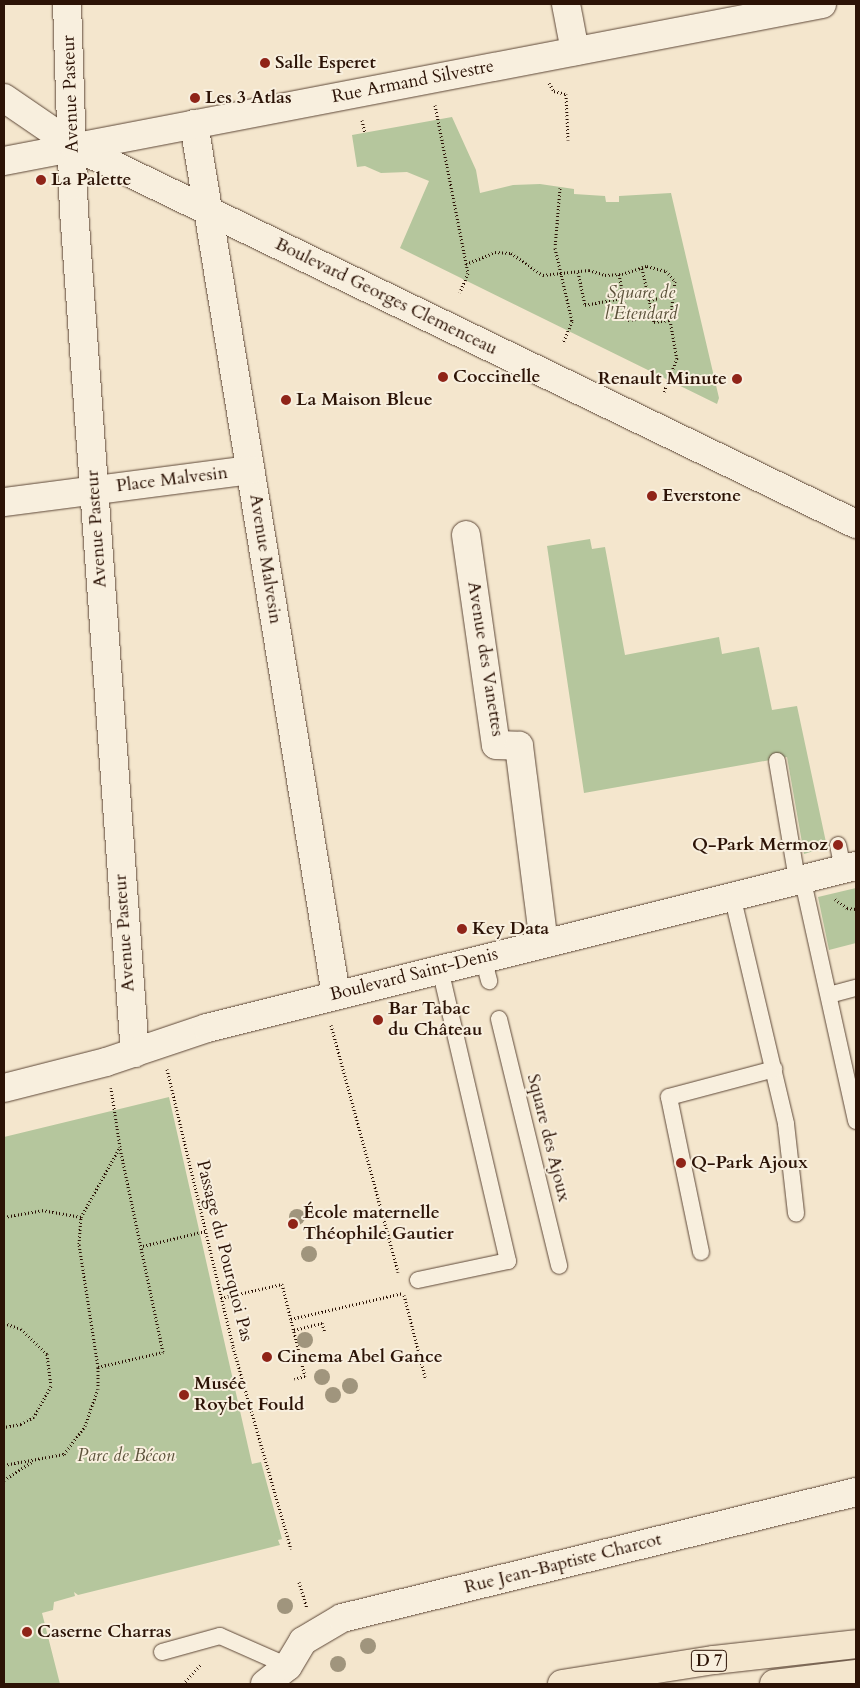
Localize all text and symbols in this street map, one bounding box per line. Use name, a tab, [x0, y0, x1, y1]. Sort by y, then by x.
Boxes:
street label: Avenue Pasteur	[58, 35, 84, 153]
place label: Salle Esperet	[275, 52, 376, 74]
street label: Rue Armand Silvestre	[330, 56, 496, 108]
marker: Salle Esperet	[259, 57, 271, 69]
place label: Les 3 Atlas	[205, 87, 292, 109]
marker: Les 3 Atlas	[189, 92, 201, 104]
place label: La Palette	[51, 169, 131, 191]
marker: La Palette	[35, 174, 47, 186]
street label: Boulevard Georges Clemenceau	[271, 234, 501, 360]
park label: Square de l'Etendard	[605, 283, 677, 326]
place label: Coccinelle	[453, 366, 540, 388]
place label: Renault Minute	[598, 368, 727, 390]
marker: Coccinelle	[437, 371, 449, 383]
marker: Renault Minute	[731, 373, 743, 385]
place label: La Maison Bleue	[296, 389, 433, 411]
marker: La Maison Bleue	[280, 394, 292, 406]
street label: Place Malvesin	[115, 462, 229, 498]
street label: Avenue Pasteur	[82, 469, 112, 589]
place label: Everstone	[662, 485, 741, 507]
marker: Everstone	[646, 490, 658, 502]
street label: Avenue Malvesin	[244, 493, 286, 625]
street label: Avenue des Vanettes	[462, 580, 508, 738]
place label: Q-Park Mermoz	[692, 834, 828, 856]
marker: Q-Park Mermoz	[832, 839, 844, 851]
street label: Avenue Pasteur	[110, 873, 140, 993]
place label: Key Data	[472, 918, 549, 940]
marker: Key Data	[456, 923, 468, 935]
street label: Boulevard Saint-Denis	[328, 944, 500, 1006]
place label: Bar Tabac du Château	[388, 999, 482, 1042]
marker: Bar Tabac du Château	[372, 1014, 384, 1026]
street label: Square des Ajoux	[522, 1072, 574, 1204]
place label: Q-Park Ajoux	[691, 1152, 808, 1174]
marker: Q-Park Ajoux	[675, 1157, 687, 1169]
street label: Passage du Pourquoi Pas	[191, 1158, 257, 1344]
place label: École maternelle Théophile Gautier	[303, 1203, 454, 1246]
marker: École maternelle Théophile Gautier	[287, 1218, 299, 1230]
place label: Cinema Abel Gance	[277, 1346, 443, 1368]
marker: Cinema Abel Gance	[261, 1351, 273, 1363]
place label: Musée Roybet Fould	[194, 1374, 304, 1416]
marker: Musée Roybet Fould	[178, 1389, 190, 1401]
park label: Parc de Bécon	[77, 1445, 175, 1467]
street label: Rue Jean-Baptiste Charcot	[462, 1529, 664, 1599]
place label: Caserne Charras	[37, 1621, 171, 1643]
marker: Caserne Charras	[21, 1626, 33, 1638]
road number: D 7	[690, 1648, 728, 1674]

